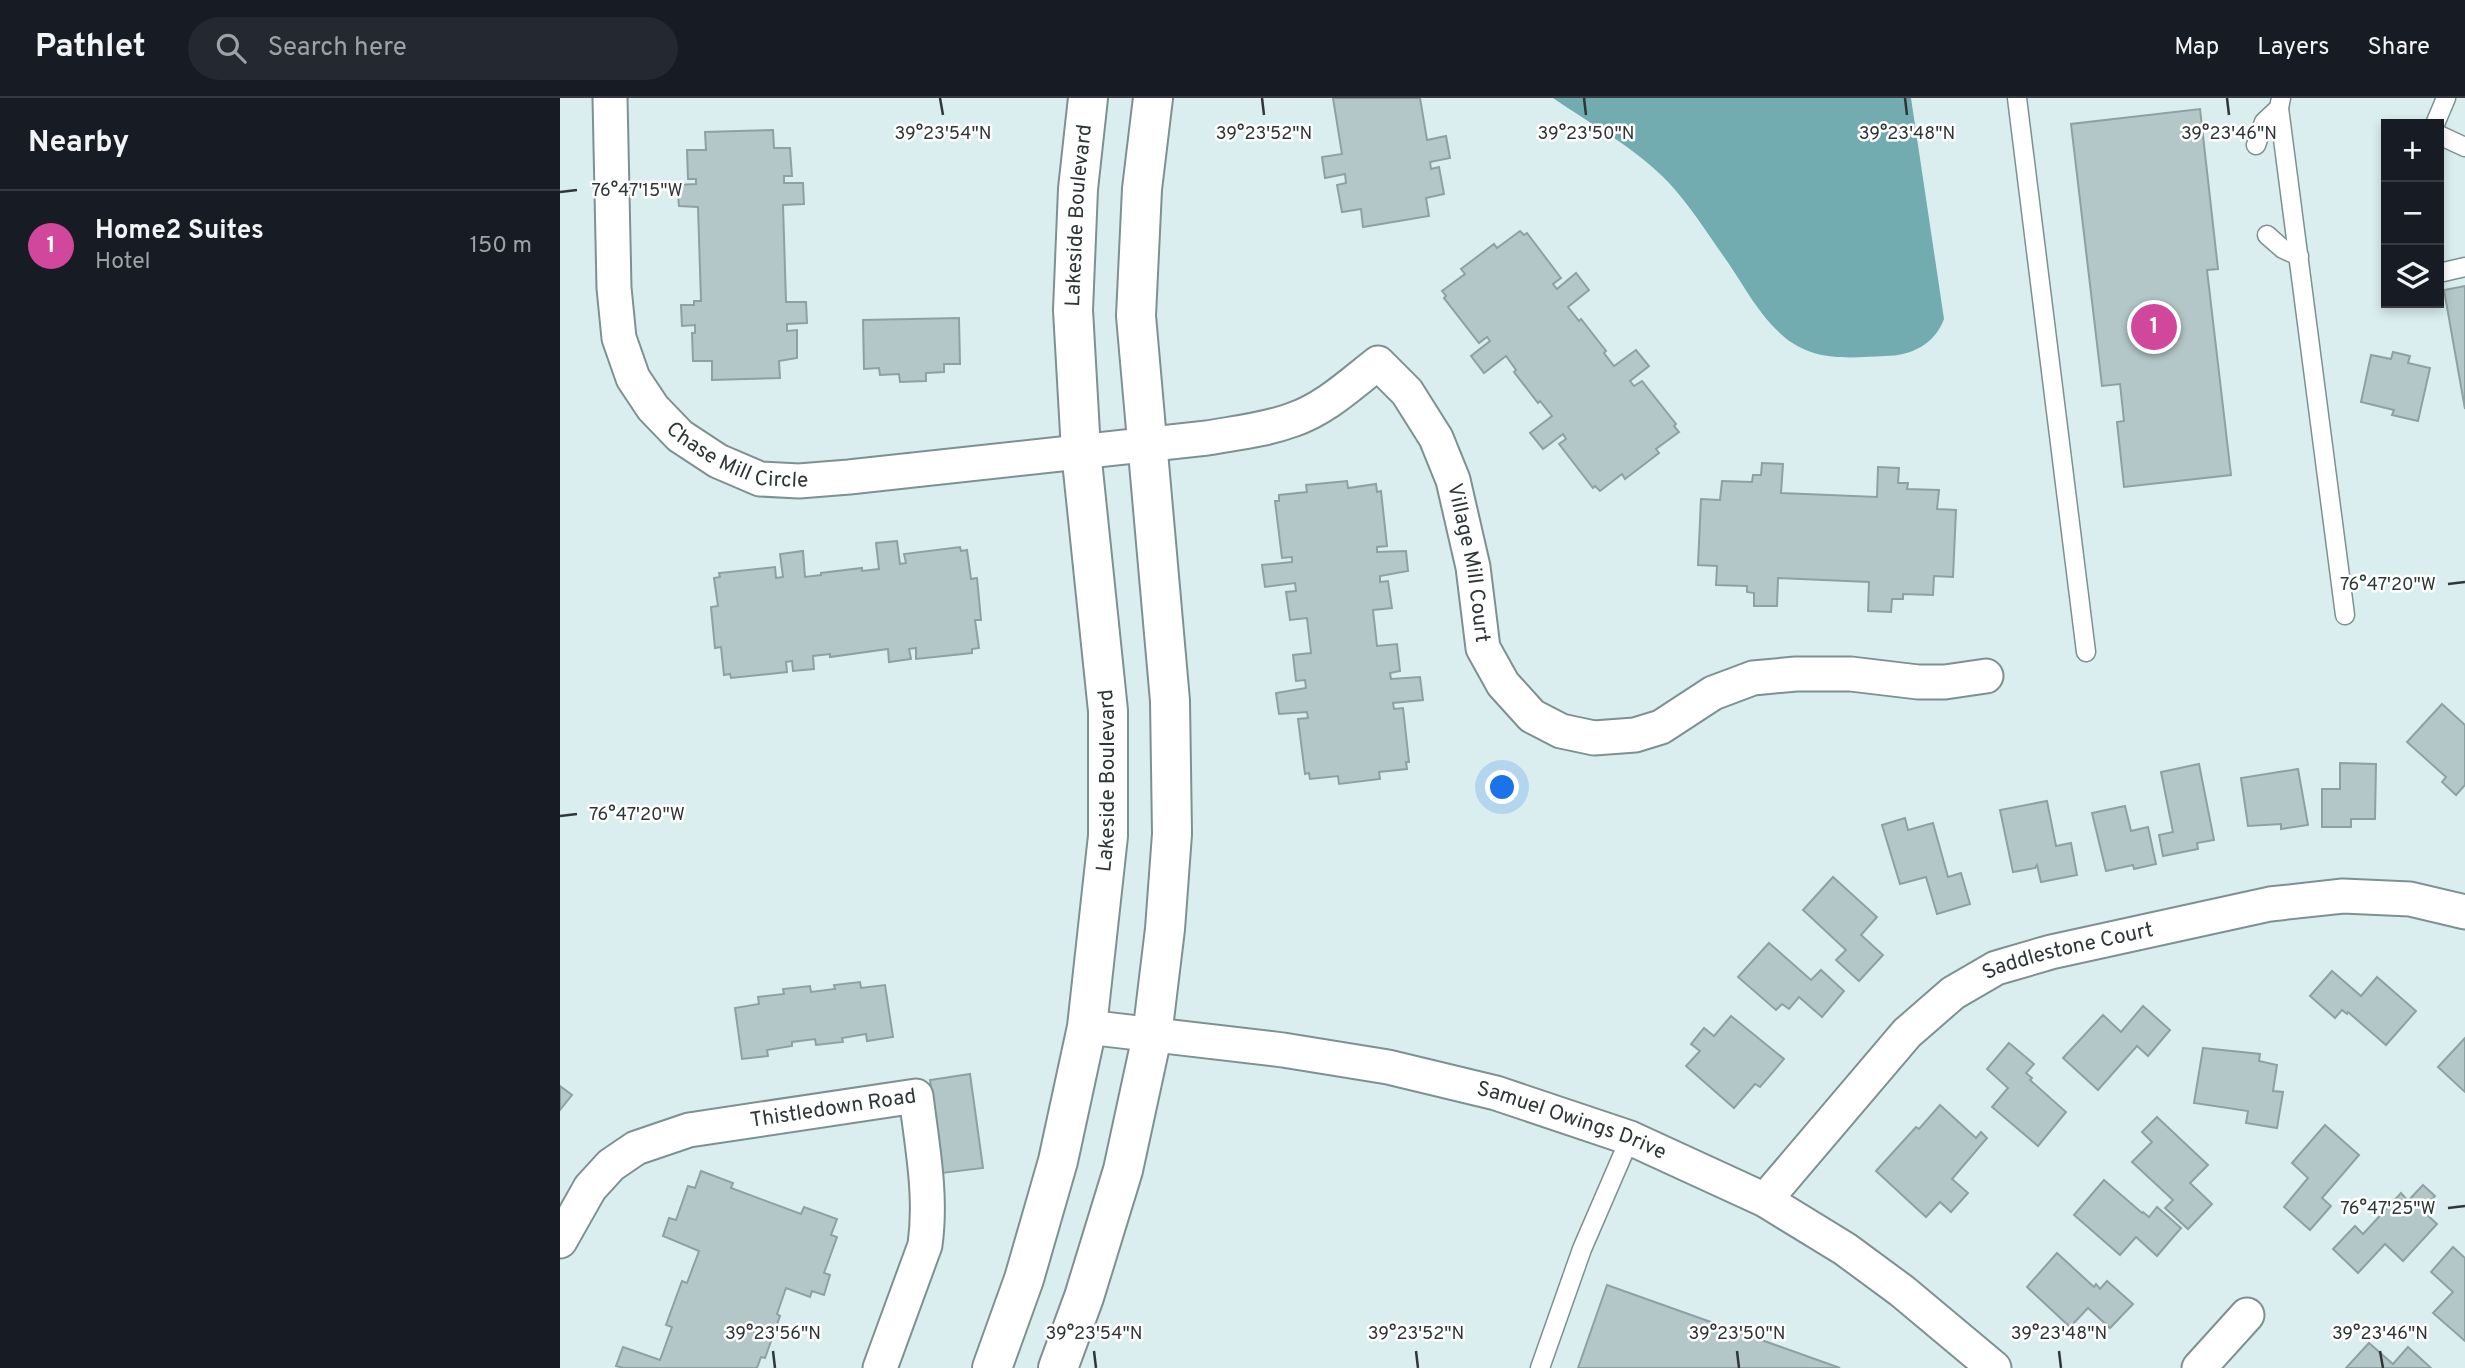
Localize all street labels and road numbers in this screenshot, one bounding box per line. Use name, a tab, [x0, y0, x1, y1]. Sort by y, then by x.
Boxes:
street label: Lakeside Boulevard	[1060, 123, 1099, 307]
street label: Chase Mill Circle	[660, 416, 809, 495]
street label: Village Mill Court	[1441, 481, 1496, 644]
street label: Lakeside Boulevard	[1091, 688, 1122, 873]
street label: Saddlestone Court	[1977, 916, 2156, 987]
street label: Samuel Owings Drive	[1474, 1075, 1671, 1166]
street label: Thistledown Road	[748, 1083, 918, 1134]

